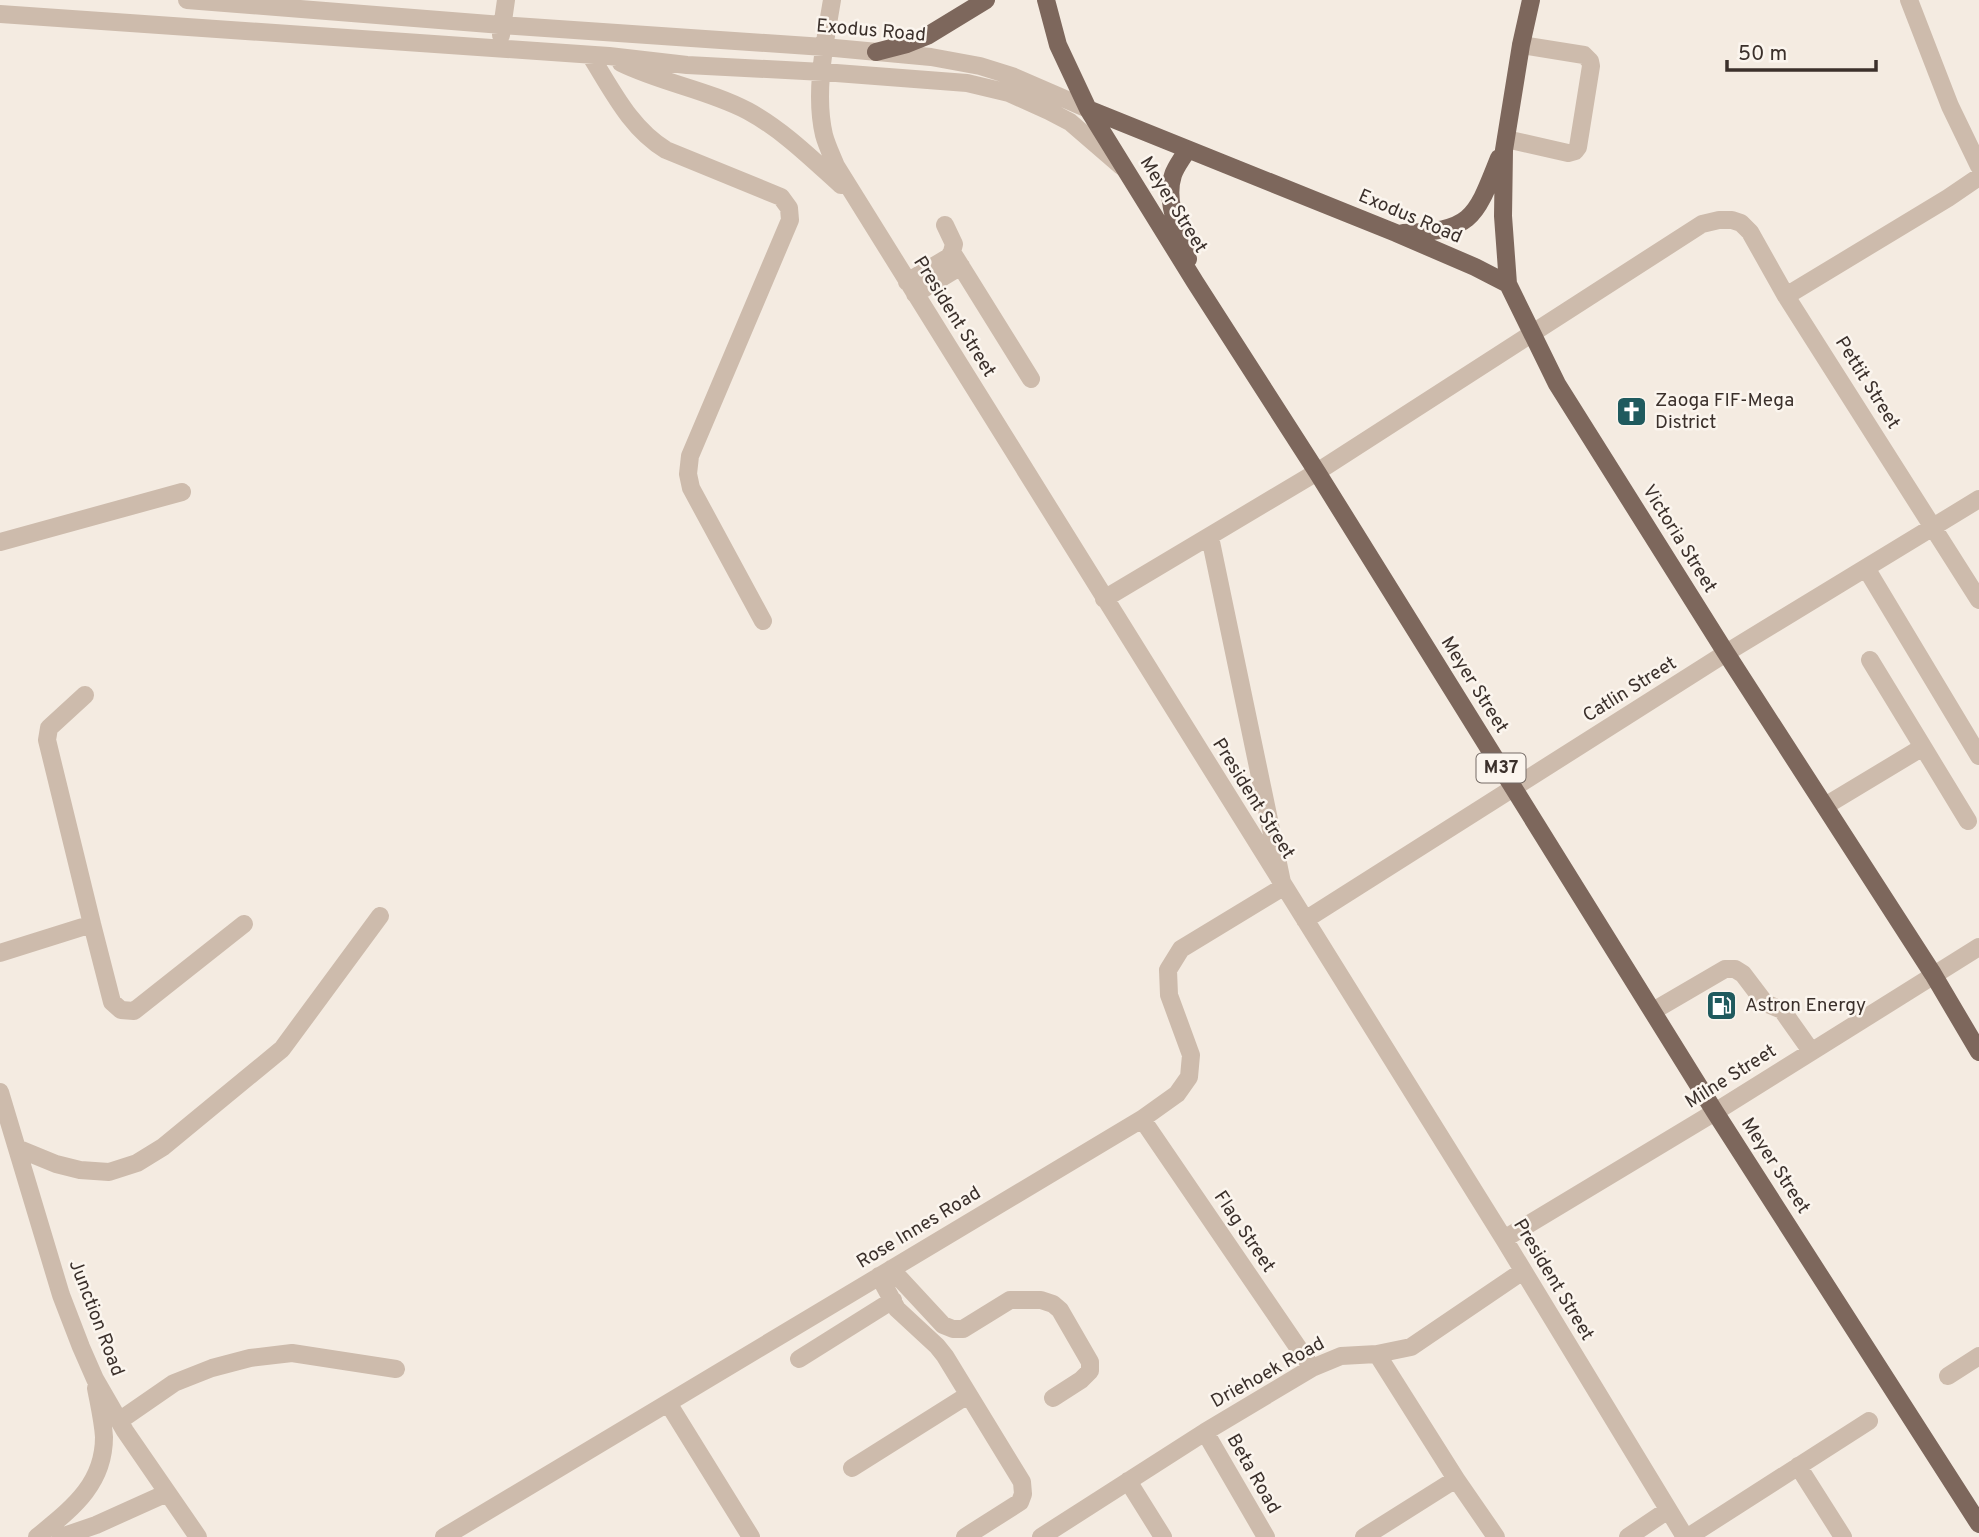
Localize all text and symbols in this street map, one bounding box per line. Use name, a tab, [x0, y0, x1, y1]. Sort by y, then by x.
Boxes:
street label: Exodus Road	[815, 14, 927, 48]
scale bar	[1727, 28, 1876, 72]
text: 50 m	[1738, 41, 1787, 68]
street label: Meyer Street	[1134, 152, 1212, 258]
street label: Exodus Road	[1355, 184, 1465, 250]
street label: President Street	[907, 252, 1001, 382]
street label: Pettit Street	[1829, 332, 1905, 434]
place label: Zaoga FIF-Mega District	[1655, 389, 1794, 435]
church icon: Zaoga FIF-Mega District	[1615, 395, 1649, 429]
street label: Victoria Street	[1636, 481, 1722, 597]
street label: Meyer Street	[1435, 632, 1513, 738]
street label: Catlin Street	[1579, 652, 1681, 728]
street label: President Street	[1206, 734, 1300, 864]
road number: M37	[1476, 754, 1526, 782]
fuel station icon: Astron Energy	[1705, 989, 1739, 1023]
place label: Astron Energy	[1745, 994, 1866, 1018]
street label: Milne Street	[1681, 1040, 1781, 1114]
street label: Meyer Street	[1735, 1113, 1815, 1219]
street label: Rose Innes Road	[853, 1181, 985, 1275]
street label: Flag Street	[1208, 1187, 1280, 1277]
street label: President Street	[1507, 1215, 1599, 1345]
street label: Junction Road	[63, 1256, 129, 1380]
street label: Driehoek Road	[1207, 1332, 1329, 1414]
street label: Beta Road	[1221, 1430, 1285, 1518]

